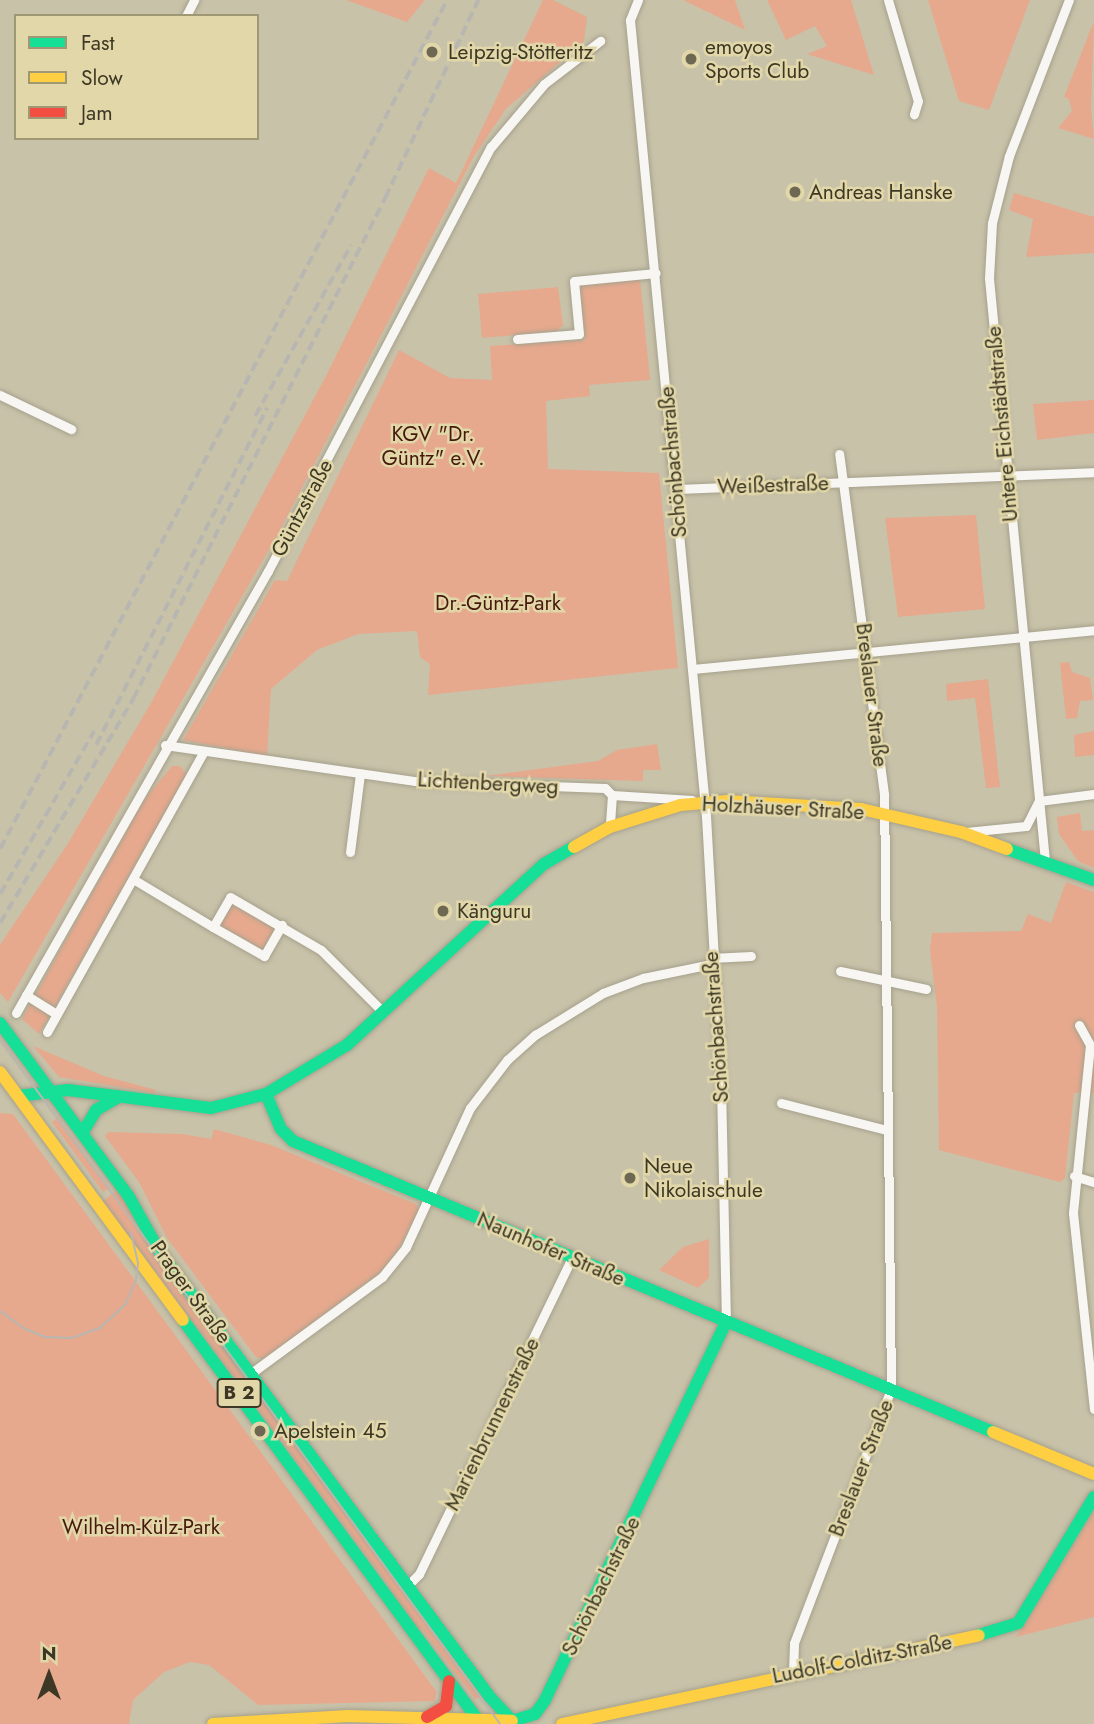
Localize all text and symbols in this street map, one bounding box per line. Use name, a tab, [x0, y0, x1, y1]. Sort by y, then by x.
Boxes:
legend	[14, 14, 259, 140]
text: Fast	[81, 28, 114, 58]
place label: emoyos Sports Club	[705, 34, 809, 84]
place label: Leipzig-Stötteritz	[448, 39, 593, 65]
marker: Leipzig-Stötteritz	[422, 42, 442, 62]
marker: emoyos Sports Club	[683, 51, 699, 67]
text: Slow	[81, 63, 123, 93]
text: Jam	[81, 98, 113, 128]
place label: Andreas Hanske	[809, 179, 953, 205]
marker: Andreas Hanske	[787, 184, 803, 200]
street label: Untere Eichstädtstraße	[981, 325, 1023, 523]
street label: Schönbachstraße	[654, 385, 692, 539]
park label: KGV "Dr. Güntz" e.V.	[381, 421, 485, 471]
street label: Güntzstraße	[266, 455, 338, 561]
street label: Weißestraße	[717, 470, 829, 500]
park label: Dr.-Güntz-Park	[435, 590, 561, 616]
street label: Breslauer Straße	[851, 622, 893, 768]
street label: Lichtenbergweg	[417, 767, 559, 799]
street label: Holzhäuser Straße	[701, 791, 865, 825]
place label: Känguru	[457, 898, 531, 924]
marker: Känguru	[435, 903, 451, 919]
street label: Schönbachstraße	[698, 950, 734, 1104]
place label: Neue Nikolaischule	[644, 1153, 763, 1203]
marker: Neue Nikolaischule	[622, 1170, 638, 1186]
street label: Naunhofer Straße	[473, 1207, 629, 1291]
street label: Prager Straße	[145, 1236, 237, 1348]
street label: Marienbrunnenstraße	[439, 1333, 545, 1515]
road number: B 2	[216, 1378, 262, 1408]
street label: Breslauer Straße	[823, 1396, 899, 1540]
place label: Apelstein 45	[274, 1418, 387, 1444]
marker: Apelstein 45	[252, 1423, 268, 1439]
street label: Schönbachstraße	[556, 1512, 646, 1660]
park label: Wilhelm-Külz-Park	[62, 1514, 220, 1540]
street label: Ludolf-Colditz-Straße	[770, 1629, 954, 1689]
north arrow	[14, 1640, 84, 1710]
text: N	[41, 1640, 57, 1667]

